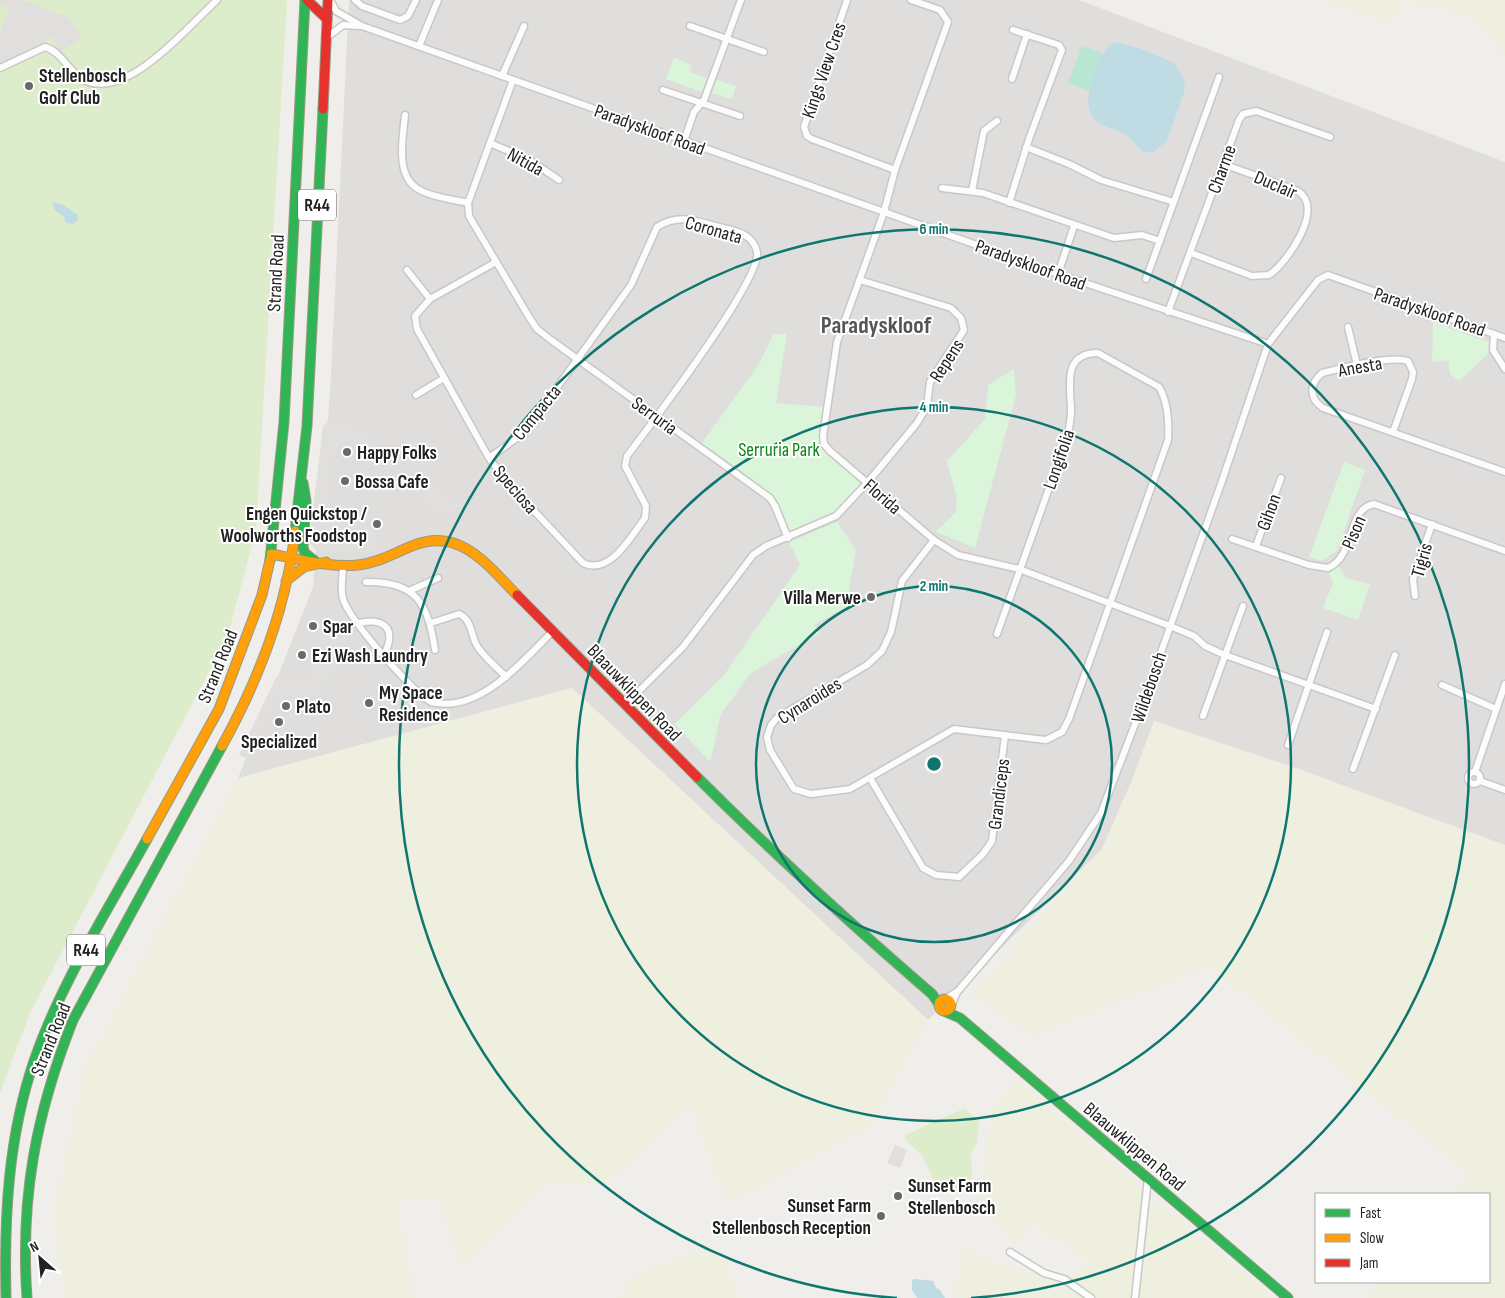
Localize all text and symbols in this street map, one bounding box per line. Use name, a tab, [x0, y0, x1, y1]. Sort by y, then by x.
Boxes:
street label: Kings View Cres	[797, 19, 852, 121]
place label: Stellenbosch Golf Club	[39, 65, 126, 110]
marker: Stellenbosch Golf Club	[23, 80, 35, 92]
street label: Paradyskloof Road	[591, 100, 708, 161]
street label: Charme	[1203, 142, 1242, 197]
street label: Nitida	[503, 143, 547, 182]
street label: Duclair	[1250, 166, 1301, 205]
road number: R44	[298, 190, 336, 220]
street label: Coronata	[682, 211, 745, 250]
text: 6 min	[919, 220, 949, 239]
street label: Strand Road	[263, 234, 290, 312]
street label: Paradyskloof Road	[972, 235, 1089, 296]
street label: Paradyskloof Road	[1371, 283, 1488, 342]
district label: Paradyskloof	[821, 311, 932, 340]
street label: Repens	[925, 335, 970, 387]
street label: Anesta	[1336, 352, 1384, 383]
street label: Compacta	[508, 381, 566, 445]
street label: Serruria	[627, 392, 681, 440]
text: 4 min	[920, 398, 948, 417]
street label: Longifolia	[1039, 427, 1080, 492]
park label: Serruria Park	[738, 439, 821, 462]
place label: Happy Folks	[357, 442, 437, 465]
marker: Happy Folks	[341, 446, 353, 458]
street label: Speciosa	[488, 461, 542, 519]
place label: Bossa Cafe	[355, 471, 429, 494]
street label: Florida	[858, 474, 906, 520]
marker: Bossa Cafe	[339, 475, 351, 487]
street label: Gihon	[1252, 491, 1287, 534]
place label: Engen Quickstop / Woolworths Foodstop	[221, 503, 368, 548]
street label: Pison	[1337, 512, 1372, 553]
marker: Engen Quickstop / Woolworths Foodstop	[371, 518, 383, 530]
street label: Tigris	[1407, 540, 1438, 580]
text: 2 min	[920, 577, 948, 596]
place label: Villa Merwe	[784, 587, 861, 610]
marker: Villa Merwe	[865, 591, 877, 603]
place label: Spar	[323, 616, 354, 639]
marker: Spar	[307, 620, 319, 632]
street label: Strand Road	[193, 626, 243, 707]
street label: Blaauwklippen Road	[582, 640, 686, 746]
place label: Ezi Wash Laundry	[312, 645, 428, 668]
marker: Ezi Wash Laundry	[296, 649, 308, 661]
street label: Wildebosch	[1127, 649, 1172, 726]
street label: Cynaroides	[774, 673, 846, 730]
place label: My Space Residence	[379, 682, 448, 727]
place label: Plato	[296, 696, 331, 719]
marker: My Space Residence	[363, 697, 375, 709]
marker: Plato	[280, 700, 292, 712]
marker: Specialized	[273, 716, 285, 728]
place label: Specialized	[241, 731, 317, 754]
centre of rings	[925, 755, 943, 773]
street label: Grandiceps	[984, 757, 1015, 831]
road number: R44	[67, 934, 105, 966]
street label: Strand Road	[26, 999, 76, 1080]
street label: Blaauwklippen Road	[1078, 1098, 1190, 1196]
place label: Sunset Farm Stellenbosch	[908, 1175, 995, 1220]
marker: Sunset Farm Stellenbosch	[892, 1190, 904, 1202]
legend	[1315, 1193, 1490, 1283]
place label: Sunset Farm Stellenbosch Reception	[712, 1195, 871, 1240]
text: Fast	[1360, 1204, 1382, 1223]
marker: Sunset Farm Stellenbosch Reception	[875, 1210, 887, 1222]
text: Slow	[1360, 1229, 1384, 1248]
north arrow	[15, 1233, 65, 1283]
text: N	[27, 1238, 42, 1256]
text: Jam	[1359, 1254, 1378, 1273]

